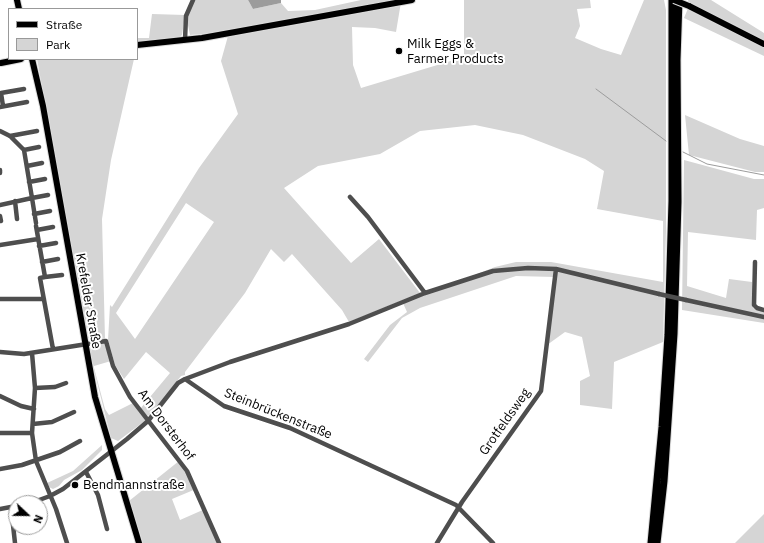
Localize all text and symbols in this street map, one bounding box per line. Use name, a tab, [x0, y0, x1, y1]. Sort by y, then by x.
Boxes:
legend	[8, 8, 138, 60]
text: Straße	[46, 17, 82, 32]
place label: Milk Eggs & Farmer Products	[407, 36, 504, 67]
text: Park	[46, 37, 70, 52]
marker: Milk Eggs & Farmer Products	[394, 46, 404, 56]
street label: Krefelder Straße	[72, 252, 104, 350]
street label: Steinbrückenstraße	[222, 385, 334, 443]
street label: Am Dorsterhof	[134, 386, 198, 464]
street label: Grotfeldsweg	[476, 386, 534, 458]
place label: Bendmannstraße	[83, 477, 185, 493]
marker: Bendmannstraße	[70, 480, 80, 490]
north arrow	[8, 495, 48, 535]
text: N	[30, 513, 46, 525]

